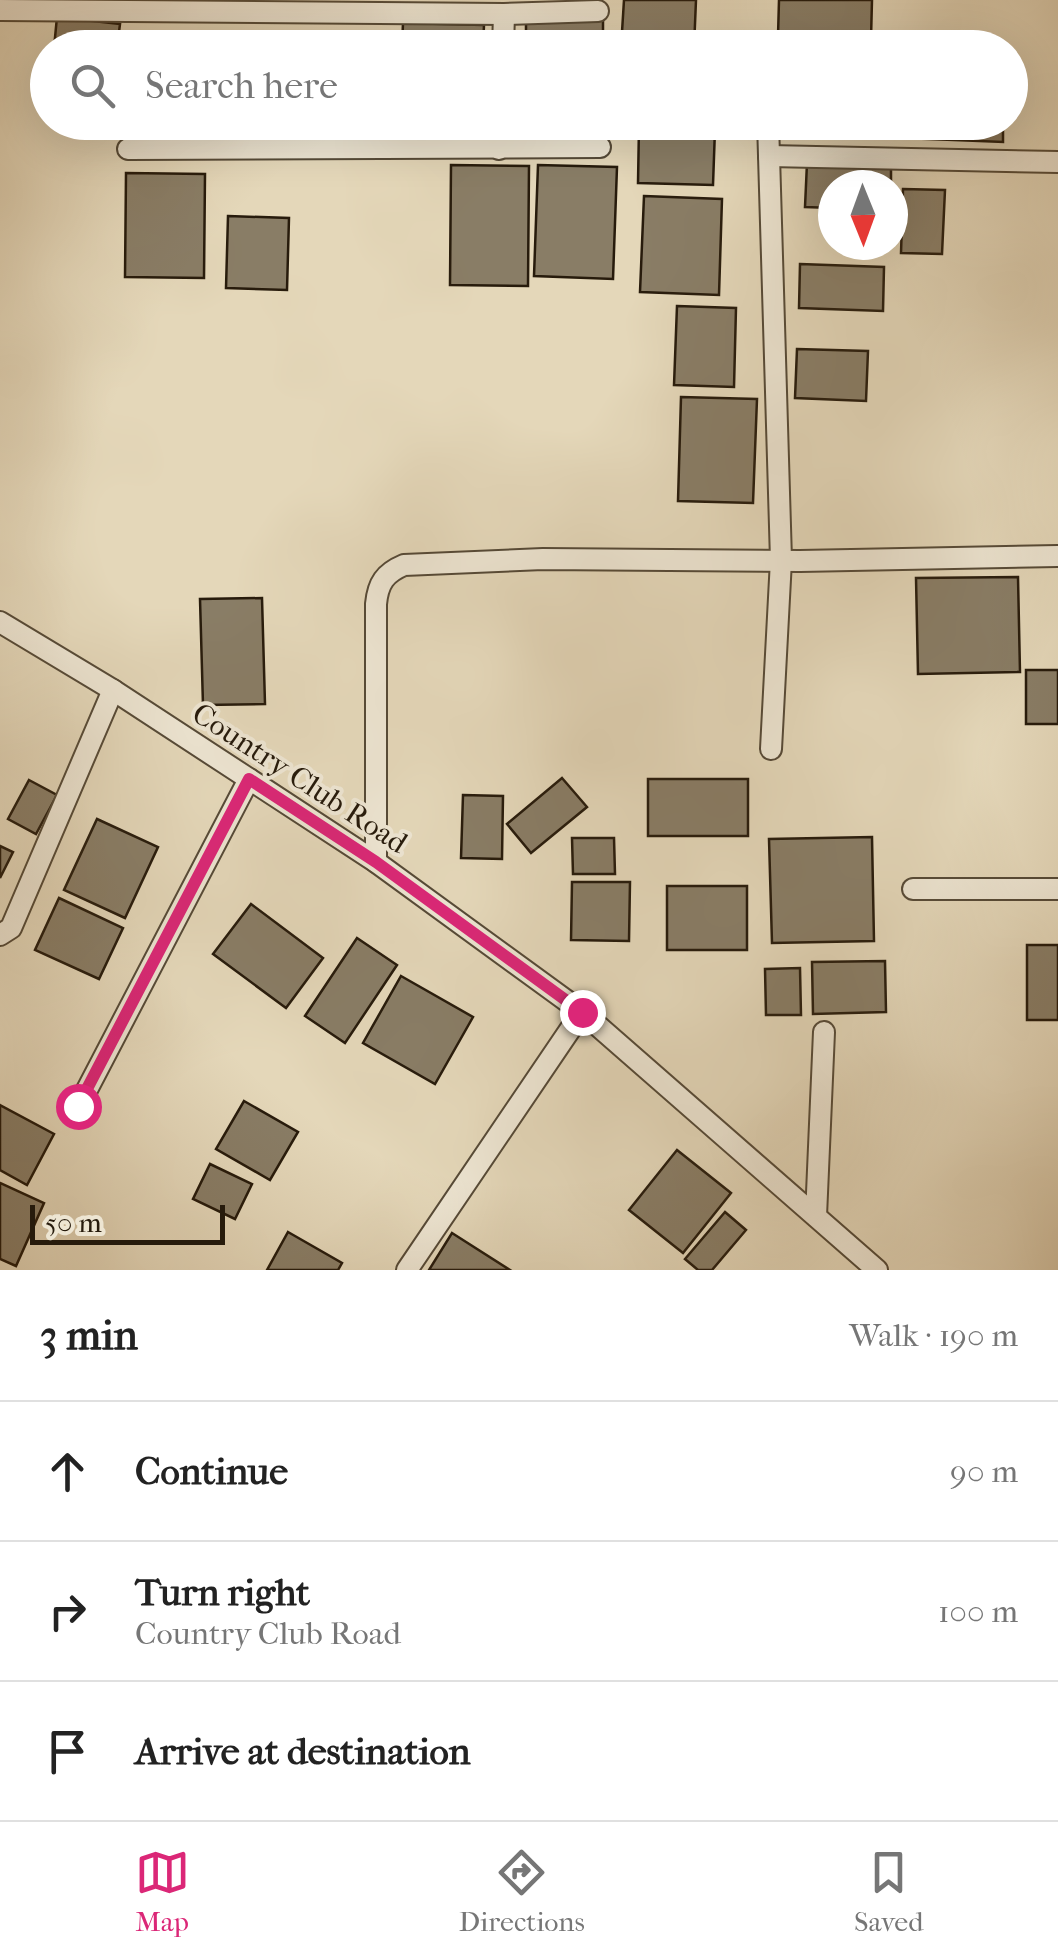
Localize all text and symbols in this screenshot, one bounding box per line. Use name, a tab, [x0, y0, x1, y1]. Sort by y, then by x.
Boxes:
search box	[30, 30, 1028, 140]
icon: search	[65, 58, 120, 113]
text: Search here	[145, 63, 338, 108]
north arrow	[818, 170, 908, 260]
street label: Country Club Road	[186, 696, 414, 861]
route end	[560, 990, 606, 1036]
route start	[56, 1084, 102, 1130]
scale bar	[30, 1200, 225, 1244]
text: 50 m	[45, 1206, 102, 1239]
text: 3 min	[40, 1311, 138, 1360]
text: Walk · 190 m	[849, 1317, 1018, 1354]
icon: ahead	[40, 1444, 95, 1499]
text: Continue	[135, 1449, 288, 1494]
text: 90 m	[950, 1453, 1018, 1490]
text: Turn right	[135, 1570, 310, 1615]
icon: right	[40, 1584, 95, 1639]
text: 100 m	[938, 1593, 1018, 1630]
text: Country Club Road	[135, 1615, 401, 1652]
icon: arrive	[40, 1724, 95, 1779]
text: Arrive at destination	[135, 1729, 471, 1774]
tab: Map	[135, 1845, 190, 1938]
tab: Directions	[459, 1845, 585, 1938]
tab: Saved	[854, 1845, 923, 1938]

